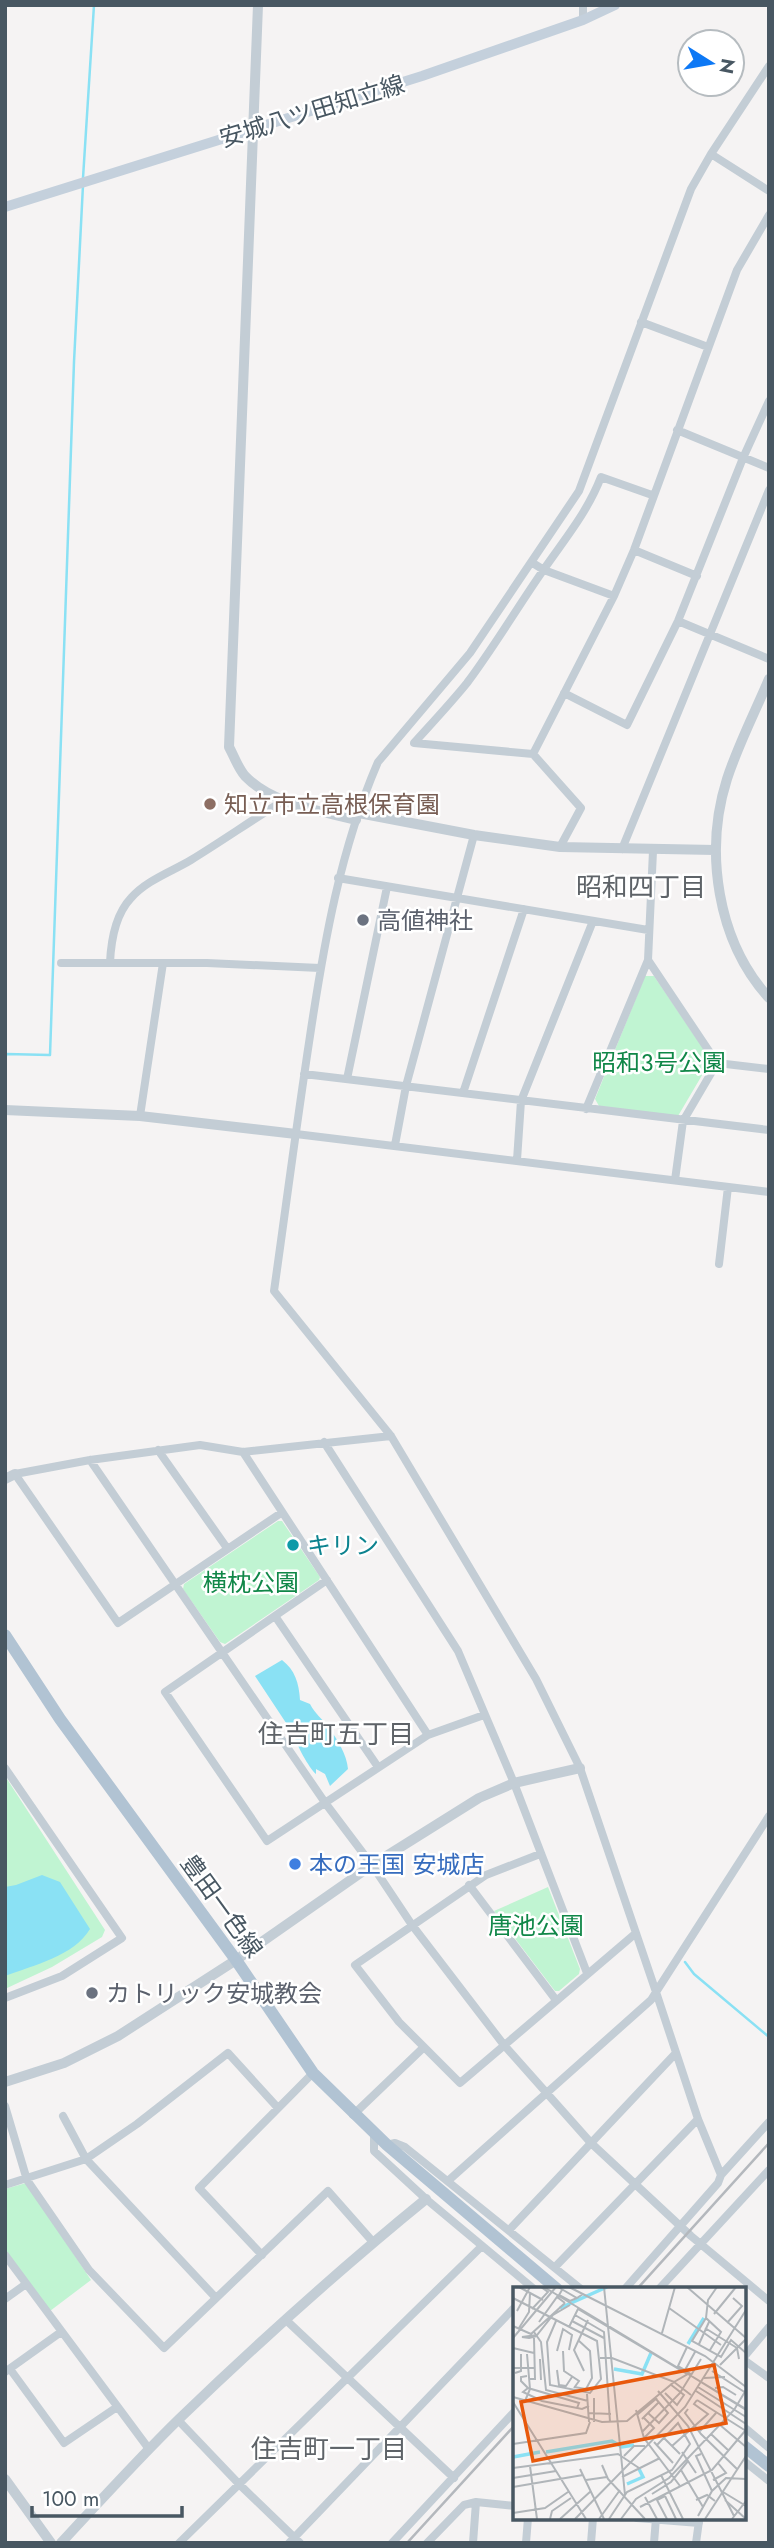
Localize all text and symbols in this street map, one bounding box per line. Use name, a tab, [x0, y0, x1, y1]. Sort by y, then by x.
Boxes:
north arrow	[676, 28, 746, 98]
text: N	[713, 56, 742, 76]
street label: 安城八ツ田知立線	[215, 66, 409, 156]
place label: 知立市立高根保育園	[224, 787, 440, 822]
marker: 知立市立高根保育園	[202, 796, 218, 812]
district label: 昭和四丁目	[576, 868, 706, 906]
place label: 高値神社	[377, 903, 473, 938]
marker: 高値神社	[355, 912, 371, 928]
park label: 昭和３号公園	[592, 1045, 726, 1080]
place label: キリン	[307, 1528, 379, 1563]
marker: キリン	[285, 1537, 301, 1553]
park label: 横枕公園	[203, 1565, 299, 1600]
district label: 住吉町五丁目	[258, 1715, 414, 1753]
street label: 豊田一色線	[173, 1847, 271, 1965]
place label: 本の王国 安城店	[309, 1847, 484, 1882]
marker: 本の王国 安城店	[287, 1856, 303, 1872]
park label: 唐池公園	[488, 1908, 584, 1943]
place label: カトリック安城教会	[106, 1976, 322, 2011]
marker: カトリック安城教会	[84, 1985, 100, 2001]
inset map	[513, 2287, 746, 2520]
district label: 住吉町一丁目	[251, 2430, 407, 2468]
scale bar	[32, 2474, 182, 2518]
text: 100 m	[42, 2484, 99, 2514]

